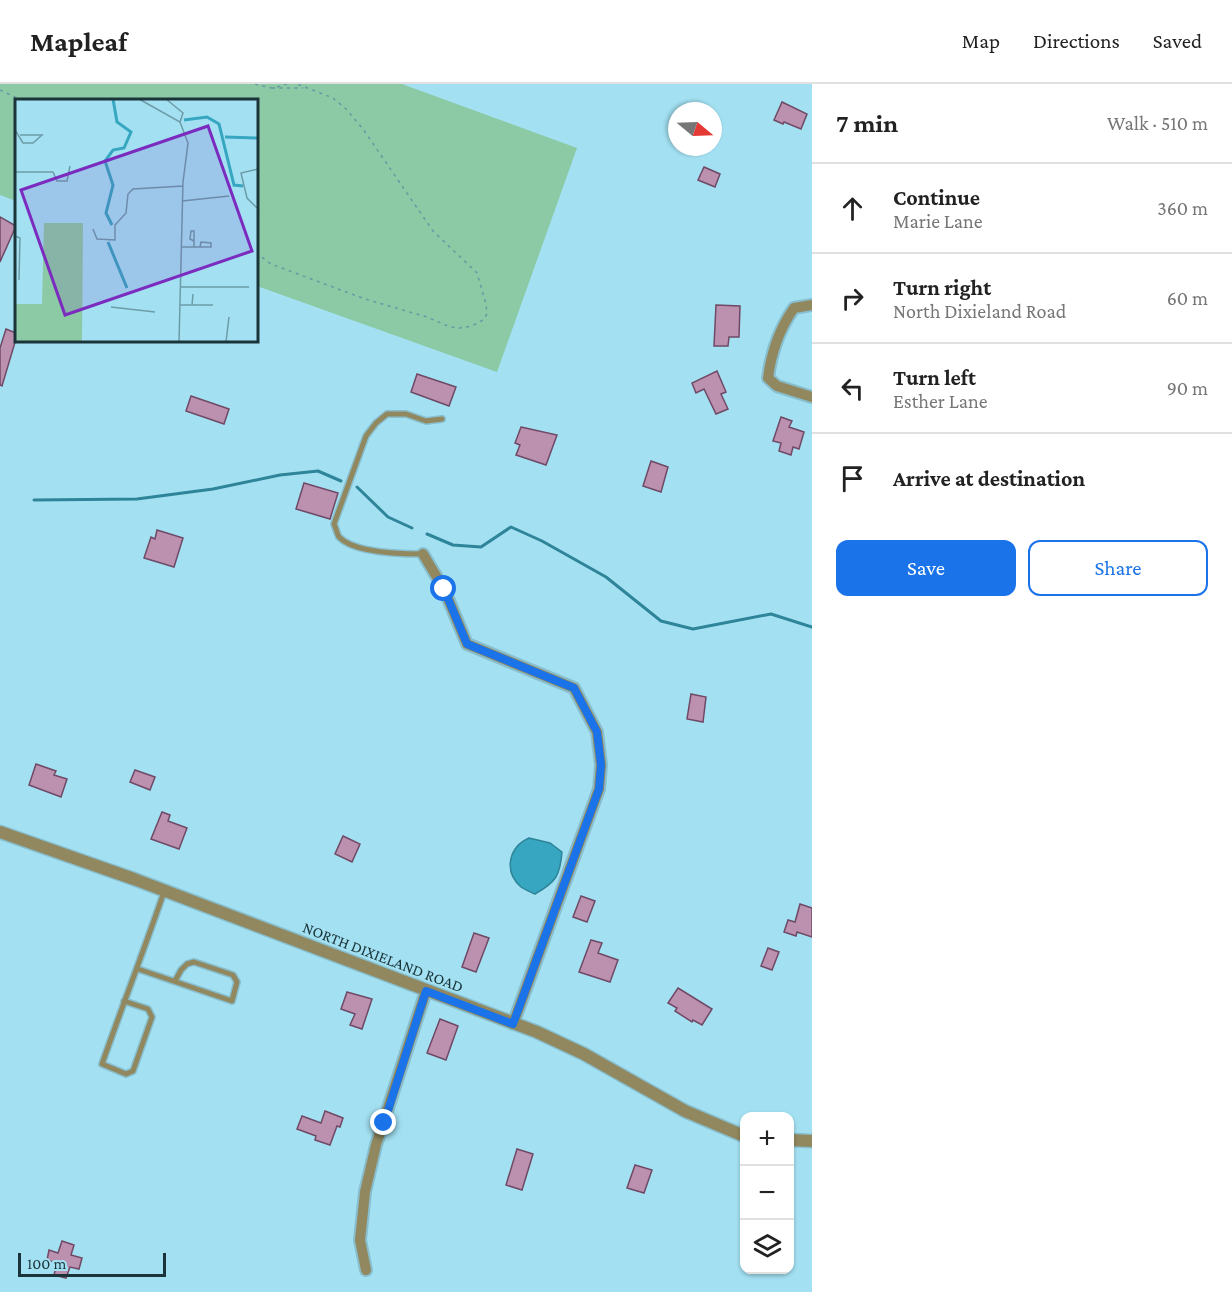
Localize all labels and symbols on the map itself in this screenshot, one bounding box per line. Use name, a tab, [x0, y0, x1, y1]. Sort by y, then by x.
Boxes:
inset map	[15, 99, 258, 342]
north arrow	[668, 102, 722, 156]
route start	[430, 575, 456, 601]
street label: NORTH DIXIELAND ROAD	[300, 919, 466, 995]
route end	[370, 1109, 396, 1135]
scale bar	[18, 1250, 166, 1278]

